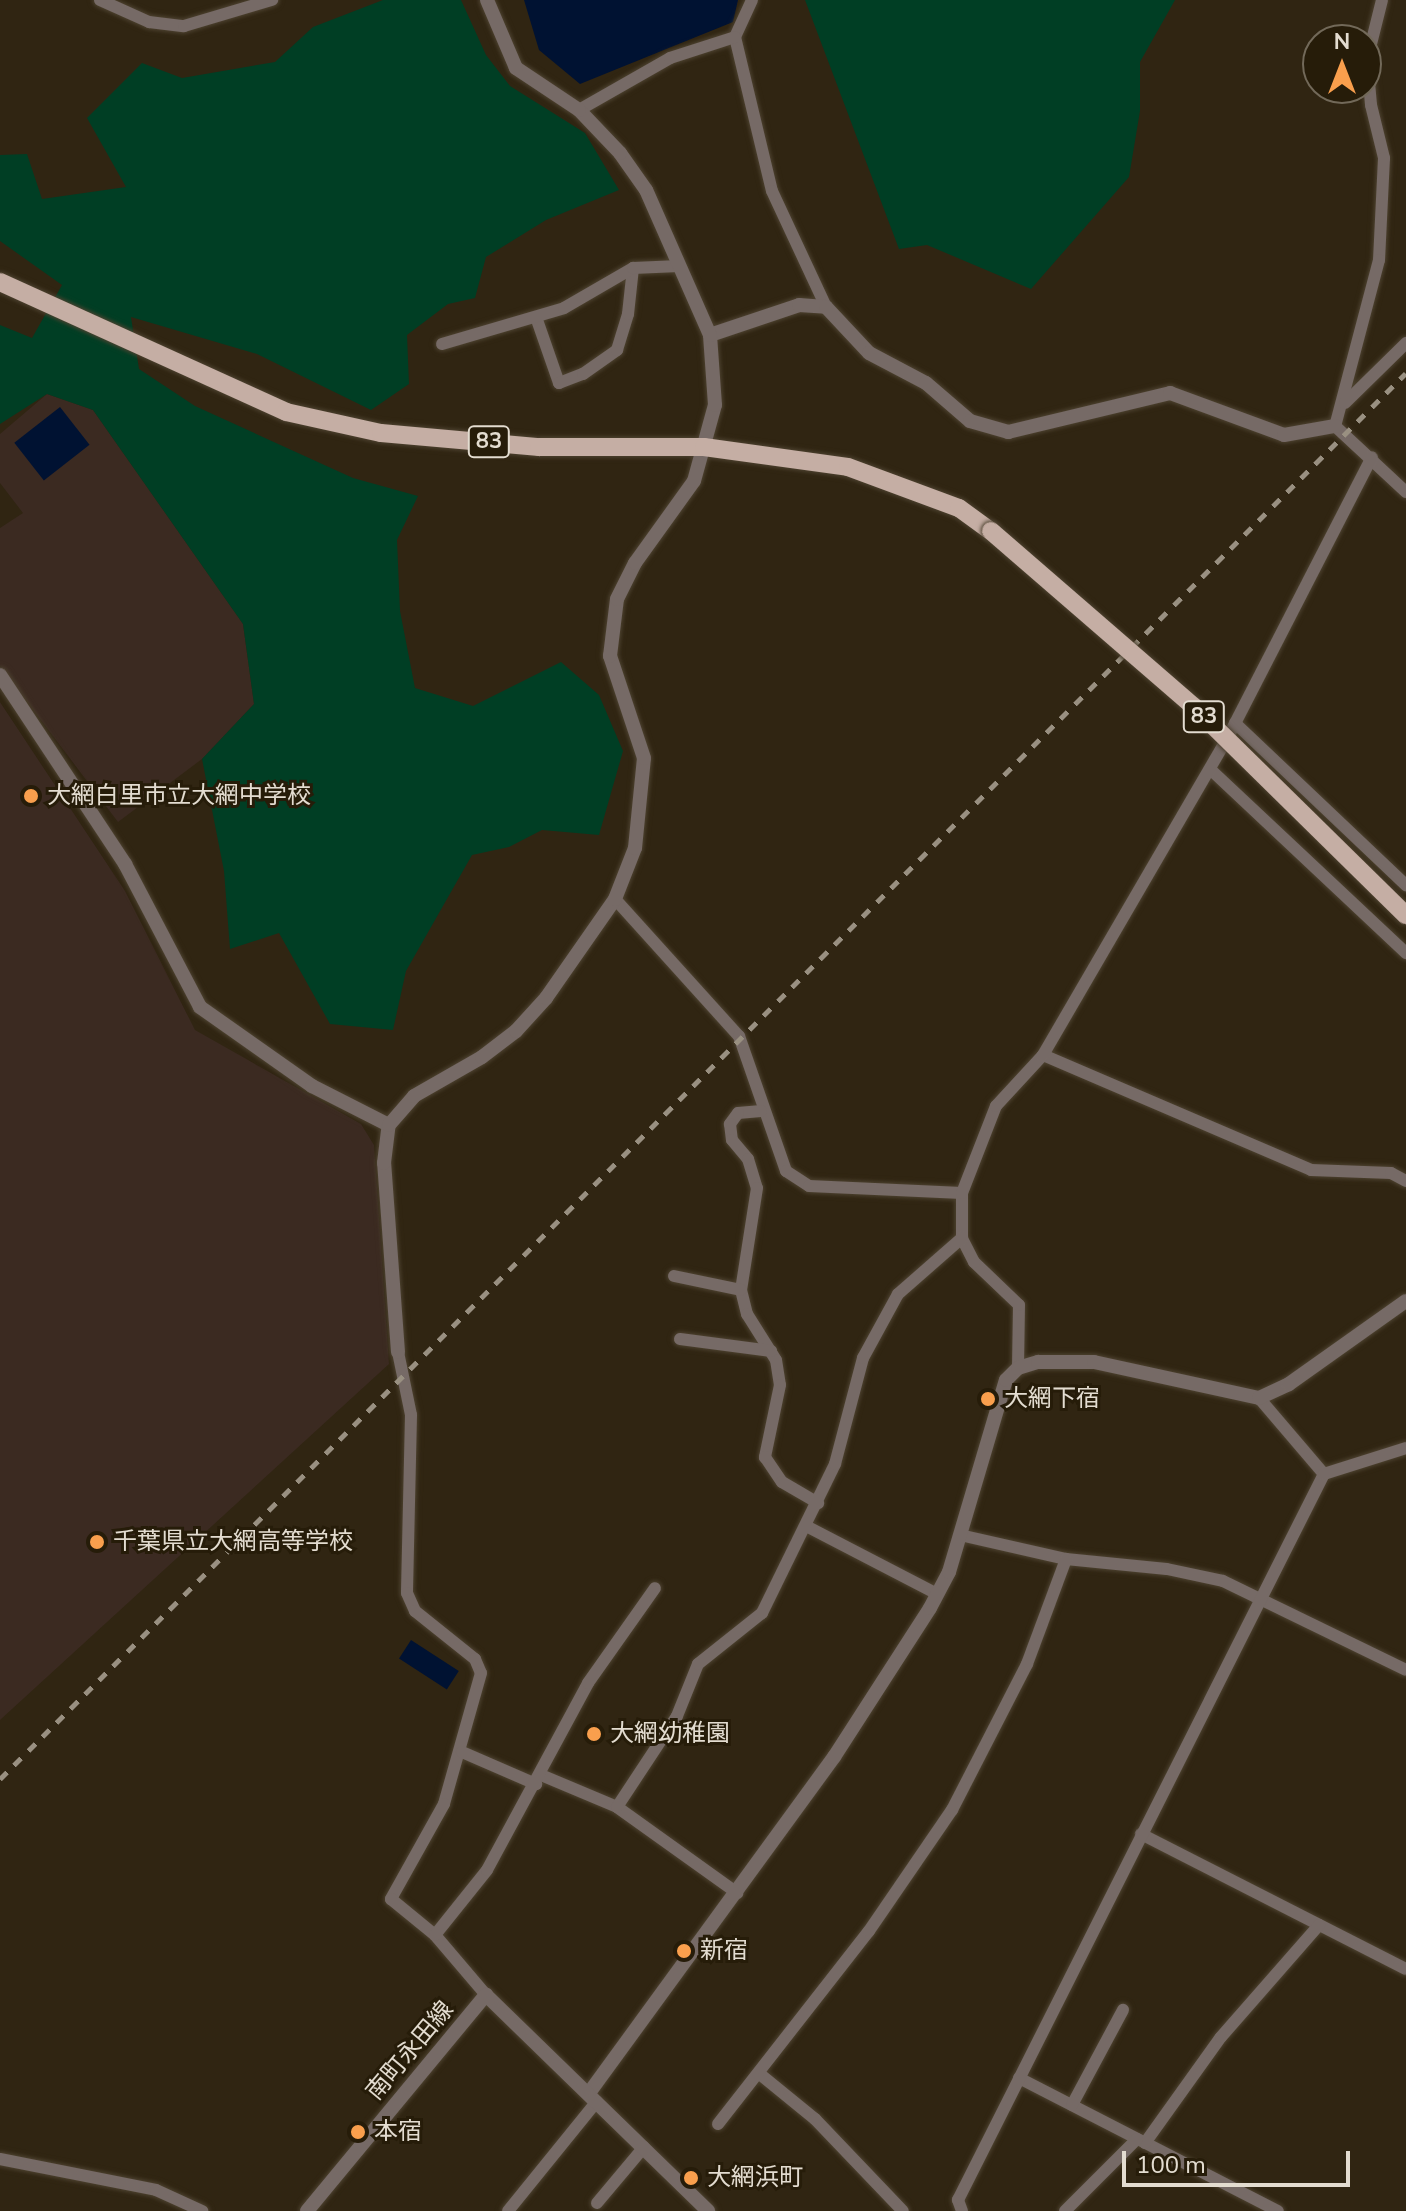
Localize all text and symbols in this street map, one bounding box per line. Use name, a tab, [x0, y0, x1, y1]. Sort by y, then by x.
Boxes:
north arrow	[1302, 24, 1382, 104]
text: N	[1334, 27, 1350, 57]
road number: 83	[467, 424, 511, 460]
road number: 83	[1182, 699, 1226, 735]
place label: 大網白里市立大網中学校	[47, 782, 311, 810]
marker: 大網白里市立大網中学校	[22, 787, 40, 805]
place label: 大網下宿	[1004, 1385, 1100, 1413]
marker: 大網下宿	[979, 1390, 997, 1408]
place label: 千葉県立大網高等学校	[113, 1528, 353, 1556]
marker: 千葉県立大網高等学校	[88, 1533, 106, 1551]
place label: 大網幼稚園	[610, 1720, 730, 1748]
marker: 大網幼稚園	[585, 1725, 603, 1743]
place label: 新宿	[700, 1937, 748, 1965]
marker: 新宿	[675, 1942, 693, 1960]
street label: 南町永田線	[360, 1996, 460, 2106]
place label: 本宿	[374, 2118, 422, 2146]
marker: 本宿	[349, 2123, 367, 2141]
scale bar	[1126, 2135, 1354, 2185]
text: 100 m	[1136, 2149, 1206, 2181]
place label: 大網浜町	[707, 2164, 803, 2192]
marker: 大網浜町	[682, 2169, 700, 2187]

